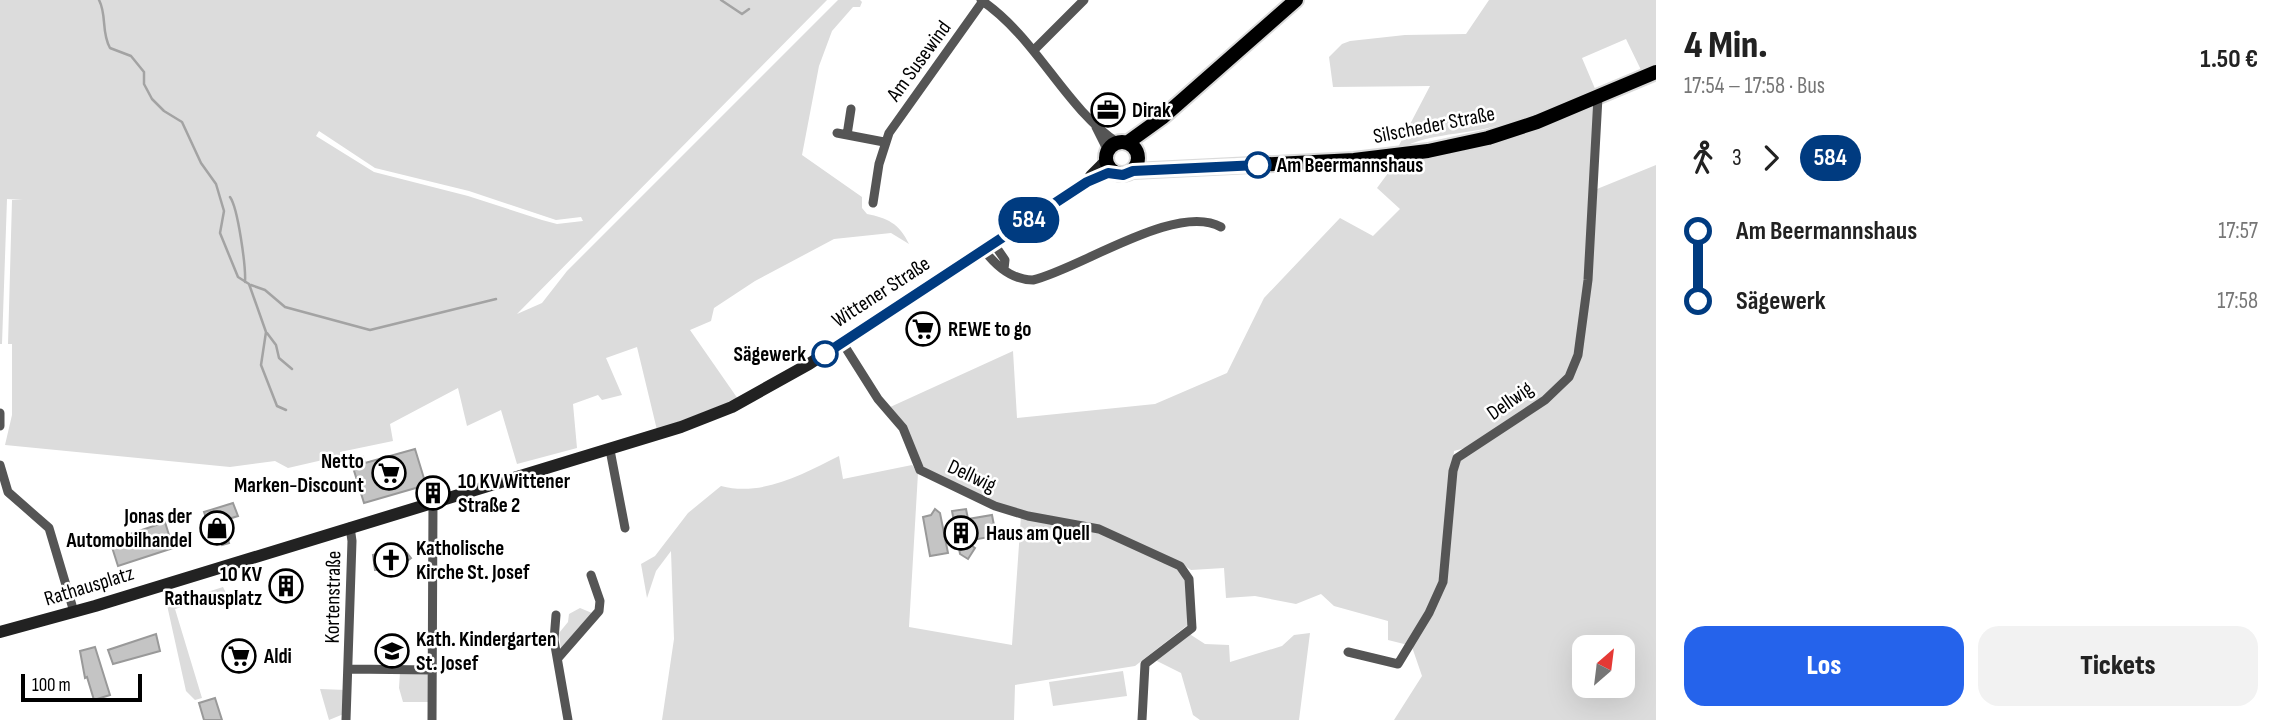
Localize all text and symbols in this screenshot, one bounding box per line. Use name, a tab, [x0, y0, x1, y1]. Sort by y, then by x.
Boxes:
street label: Am Susewind	[881, 16, 957, 107]
text: 4 Min.	[1684, 23, 1768, 68]
text: 1.50 €	[2200, 44, 2258, 75]
text: 17:54 – 17:58 · Bus	[1684, 72, 1825, 100]
office icon: Dirak	[1089, 91, 1127, 129]
place label: Dirak	[1132, 98, 1171, 123]
street label: Silscheder Straße	[1371, 101, 1497, 149]
icon: walk	[1684, 139, 1722, 177]
icon: forward	[1752, 139, 1790, 177]
text: 584	[1814, 143, 1847, 172]
text: 3	[1732, 144, 1742, 172]
marker: Am Beermannshaus	[1245, 152, 1271, 178]
place label: Am Beermannshaus	[1276, 153, 1423, 178]
line badge: 584	[989, 197, 1069, 243]
text: 584	[1012, 205, 1046, 234]
text: Am Beermannshaus	[1736, 216, 1917, 247]
text: 17:57	[2218, 217, 2258, 245]
street label: Wittener Straße	[827, 251, 935, 333]
text: Sägewerk	[1736, 286, 1826, 317]
text: 17:58	[2217, 287, 2258, 315]
supermarket icon: REWE to go	[904, 310, 942, 348]
place label: REWE to go	[948, 317, 1032, 342]
marker: Sägewerk	[812, 341, 838, 367]
place label: Sägewerk	[733, 342, 806, 367]
street label: Dellwig	[1482, 376, 1538, 426]
place label: Netto Marken-Discount	[234, 449, 364, 498]
supermarket icon: Netto Marken-Discount	[370, 454, 408, 492]
street label: Dellwig	[944, 454, 1000, 498]
place label: 10 KV Wittener Straße 2	[458, 469, 571, 518]
building icon: 10 KV Wittener Straße 2	[414, 474, 452, 512]
place label: Jonas der Automobilhandel	[66, 504, 193, 553]
shop icon: Jonas der Automobilhandel	[198, 509, 236, 547]
building icon: Haus am Quell	[942, 514, 980, 552]
place label: Haus am Quell	[986, 521, 1090, 546]
place label: Katholische Kirche St. Josef	[416, 536, 530, 585]
church icon: Katholische Kirche St. Josef	[372, 541, 410, 579]
street label: Kortenstraße	[320, 550, 346, 644]
street label: Rathausplatz	[41, 560, 137, 611]
place label: 10 KV Rathausplatz	[164, 562, 263, 611]
building icon: 10 KV Rathausplatz	[267, 567, 305, 605]
button: Los	[1684, 626, 1964, 706]
button: Tickets	[1978, 626, 2258, 706]
place label: Kath. Kindergarten St. Josef	[416, 627, 556, 676]
school or university icon: Kath. Kindergarten St. Josef	[373, 632, 411, 670]
north arrow	[1572, 635, 1634, 698]
map controls	[1572, 635, 1635, 698]
supermarket icon: Aldi	[220, 637, 258, 675]
place label: Aldi	[263, 644, 292, 669]
scale bar	[21, 671, 142, 703]
text: 100 m	[32, 674, 71, 697]

